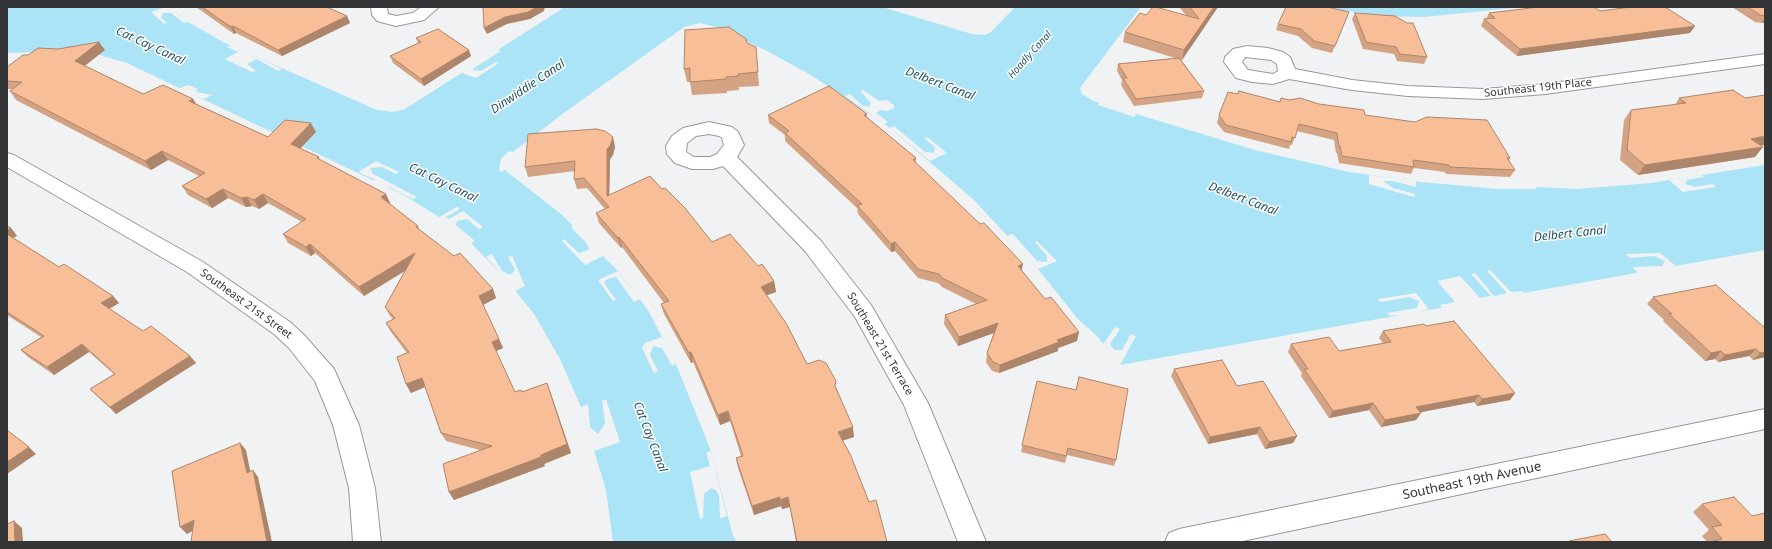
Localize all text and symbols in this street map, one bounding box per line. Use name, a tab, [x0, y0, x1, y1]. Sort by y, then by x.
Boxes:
water label: Cat Cay Canal	[113, 24, 187, 68]
water label: Hoadly Canal	[1006, 29, 1054, 81]
water label: Dinwiddie Canal	[488, 57, 568, 117]
water label: Delbert Canal	[904, 64, 976, 104]
street label: Southeast 19th Place	[1484, 76, 1592, 100]
water label: Cat Cay Canal	[406, 160, 480, 206]
water label: Delbert Canal	[1207, 179, 1279, 219]
water label: Delbert Canal	[1533, 223, 1607, 245]
street label: Southeast 21st Street	[198, 266, 294, 342]
street label: Southeast 21st Terrace	[844, 290, 916, 398]
water label: Cat Cay Canal	[630, 400, 670, 474]
street label: Southeast 19th Avenue	[1401, 459, 1543, 503]

